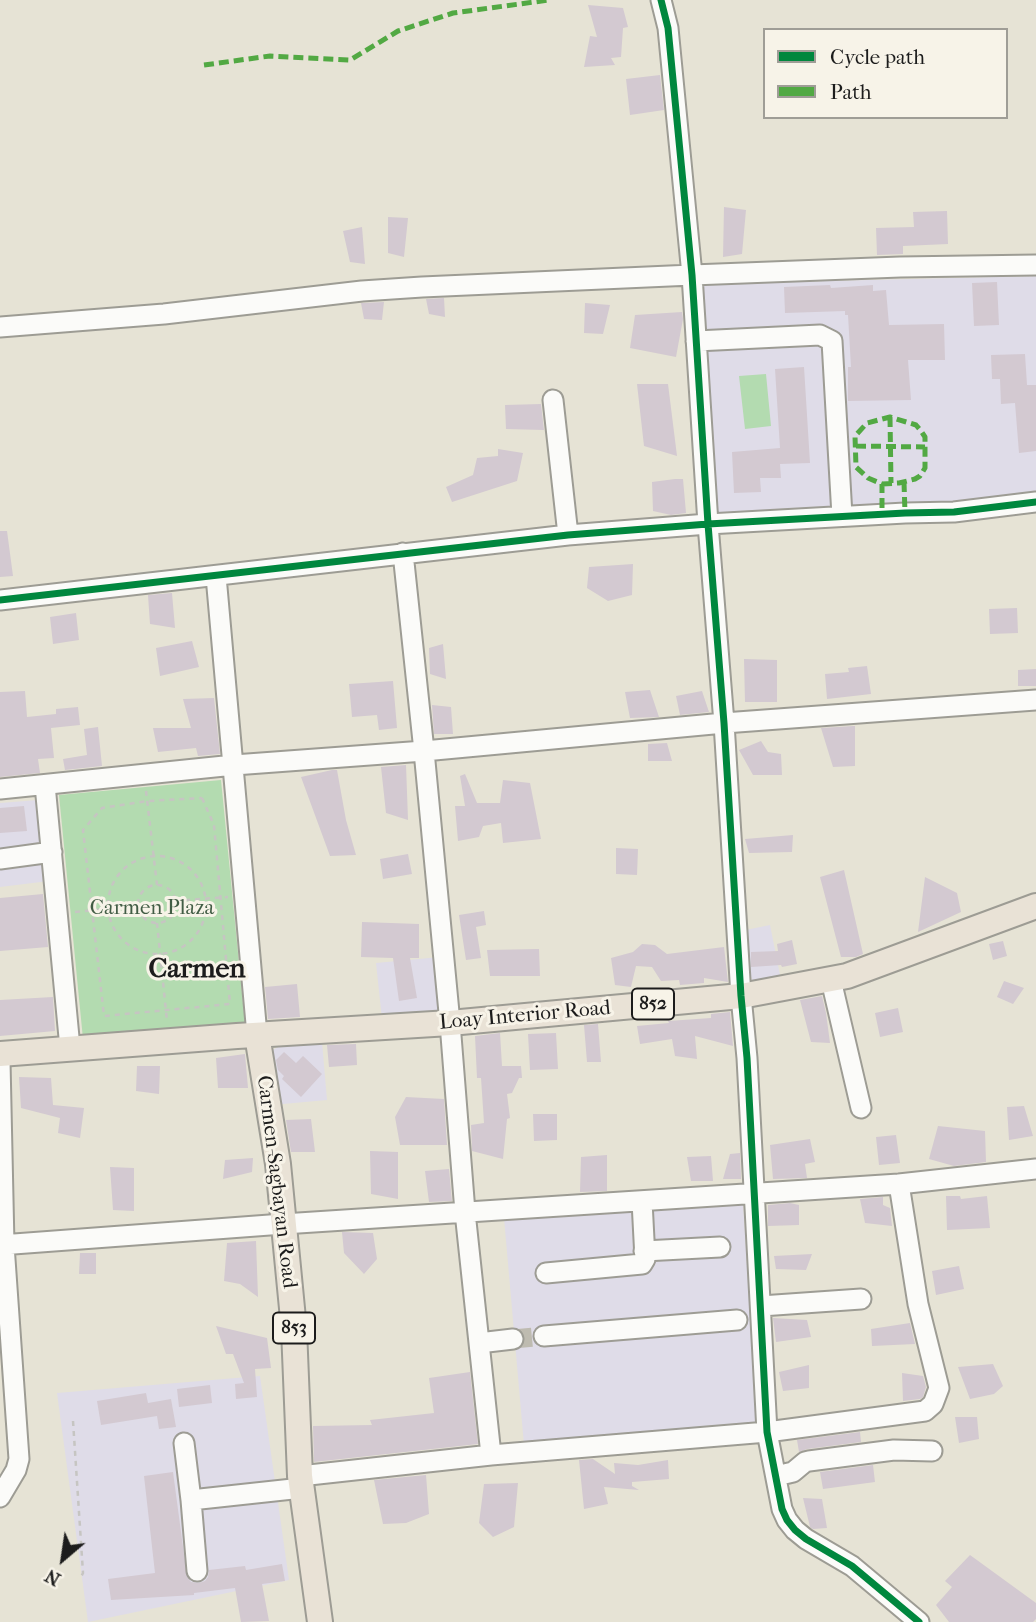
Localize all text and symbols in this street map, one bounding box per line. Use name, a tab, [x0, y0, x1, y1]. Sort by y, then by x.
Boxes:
legend	[763, 28, 1008, 119]
text: Cycle path	[830, 45, 925, 69]
text: Path	[830, 80, 871, 104]
park label: Carmen Plaza	[90, 896, 214, 922]
district label: Carmen	[149, 953, 245, 987]
road number: 852	[632, 988, 674, 1020]
street label: Loay Interior Road	[438, 996, 612, 1036]
street label: Carmen-Sagbayan Road	[250, 1074, 302, 1290]
road number: 853	[273, 1312, 315, 1344]
north arrow	[28, 1524, 98, 1594]
text: N	[41, 1564, 64, 1590]

